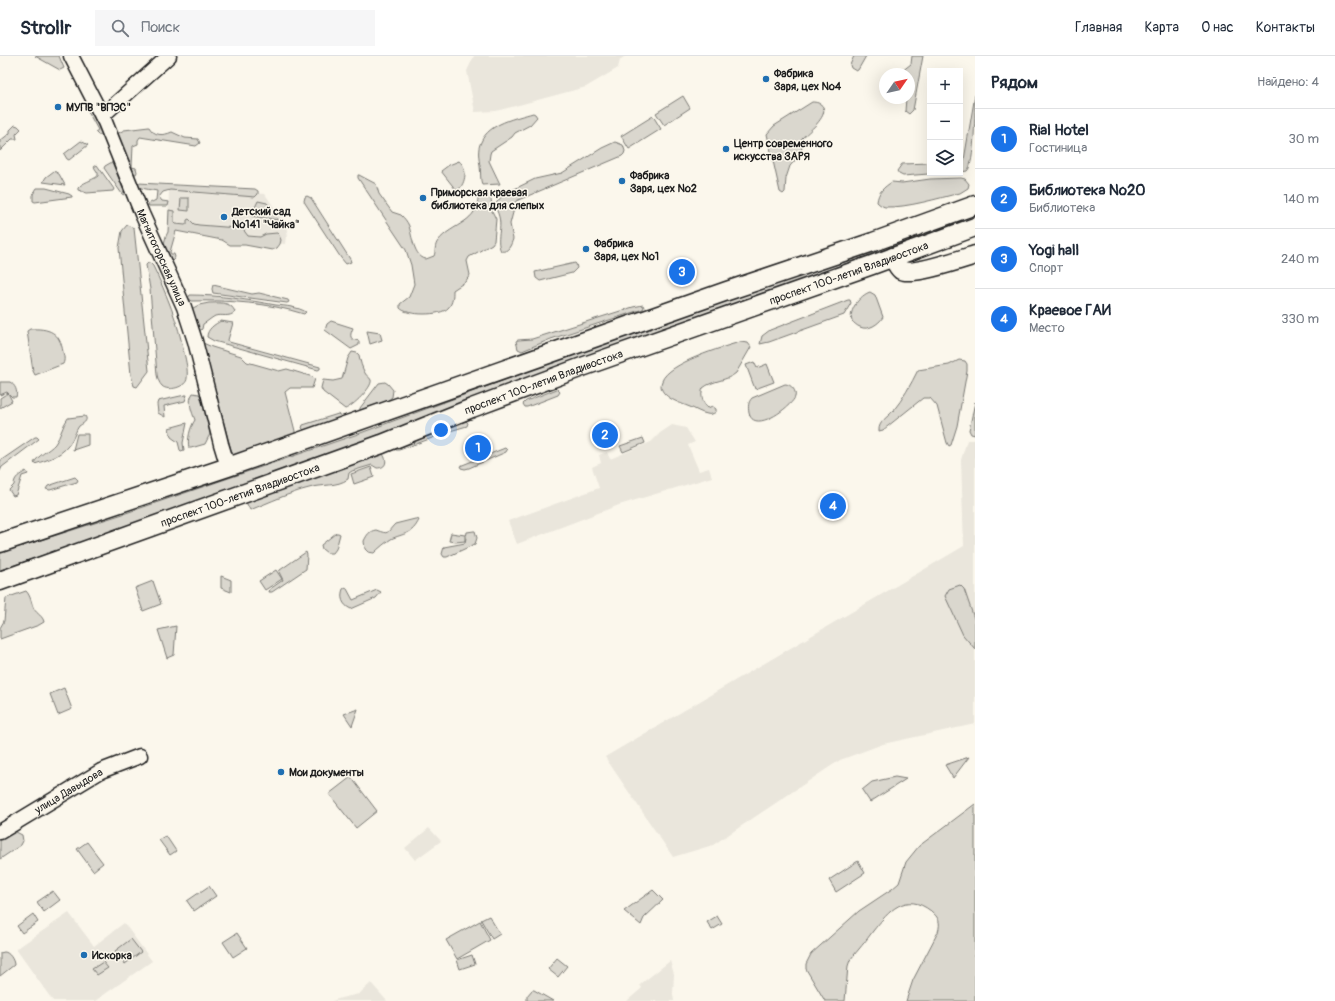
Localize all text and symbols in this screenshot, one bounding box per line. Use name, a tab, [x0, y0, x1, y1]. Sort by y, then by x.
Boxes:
search box	[95, 10, 375, 46]
text: Strollr	[20, 16, 71, 40]
icon: search	[109, 17, 131, 39]
text: Поиск	[141, 18, 180, 37]
text: Главная	[1075, 19, 1122, 36]
text: Карта	[1144, 19, 1179, 36]
text: О нас	[1201, 19, 1234, 36]
text: Контакты	[1256, 19, 1315, 36]
place label: Фабрика Заря, цех №4	[773, 67, 842, 93]
north arrow	[879, 68, 915, 104]
map controls	[927, 68, 963, 176]
button: +	[927, 68, 963, 104]
text: Рядом	[991, 72, 1038, 93]
marker: Фабрика Заря, цех №4	[761, 74, 771, 84]
text: Найдено: 4	[1257, 74, 1319, 90]
place label: МУПВ "ВПЭС"	[66, 101, 131, 114]
marker: МУПВ "ВПЭС"	[53, 102, 63, 112]
button: −	[927, 104, 963, 140]
text: Rial Hotel	[1029, 121, 1089, 140]
text: 1	[1001, 131, 1007, 147]
text: 30 m	[1289, 131, 1319, 147]
place label: Центр современного искусства ЗАРЯ	[733, 137, 833, 163]
button: layers	[927, 140, 963, 176]
text: Гостиница	[1029, 140, 1087, 156]
marker: Центр современного искусства ЗАРЯ	[721, 144, 731, 154]
place label: Фабрика Заря, цех №2	[629, 169, 697, 195]
marker: Фабрика Заря, цех №2	[617, 176, 627, 186]
text: Библиотека №20	[1029, 181, 1146, 200]
place label: Приморская краевая библиотека для слепых	[431, 186, 545, 212]
text: 2	[1000, 191, 1008, 207]
text: 140 m	[1283, 191, 1319, 207]
marker: Приморская краевая библиотека для слепых	[418, 193, 428, 203]
text: Библиотека	[1029, 200, 1095, 216]
place label: Детский сад №141 "Чайка"	[231, 205, 299, 231]
street label: Магнитогорская улица	[134, 207, 189, 308]
marker: Детский сад №141 "Чайка"	[219, 212, 229, 222]
place label: Фабрика Заря, цех №1	[593, 237, 659, 263]
street label: проспект 100-летия Владивостока	[767, 238, 930, 307]
text: Yogi hall	[1029, 241, 1079, 260]
marker: Фабрика Заря, цех №1	[581, 244, 591, 254]
text: 3	[1000, 251, 1008, 267]
text: 240 m	[1281, 251, 1319, 267]
pin: 3	[669, 257, 695, 287]
text: Спорт	[1029, 260, 1063, 276]
text: Краевое ГАИ	[1029, 301, 1111, 320]
text: 4	[1000, 311, 1008, 327]
text: 330 m	[1281, 311, 1319, 327]
text: Место	[1029, 320, 1065, 336]
street label: проспект 100-летия Владивостока	[462, 347, 625, 417]
your location	[431, 420, 451, 440]
pin: 2	[592, 420, 618, 450]
pin: 1	[465, 433, 491, 463]
street label: проспект 100-летия Владивостока	[159, 460, 321, 529]
pin: 4	[820, 491, 846, 521]
street label: улица Давыдова	[31, 765, 105, 817]
place label: Мои документы	[289, 766, 364, 779]
marker: Мои документы	[276, 767, 286, 777]
place label: Искорка	[92, 949, 132, 962]
marker: Искорка	[79, 950, 89, 960]

